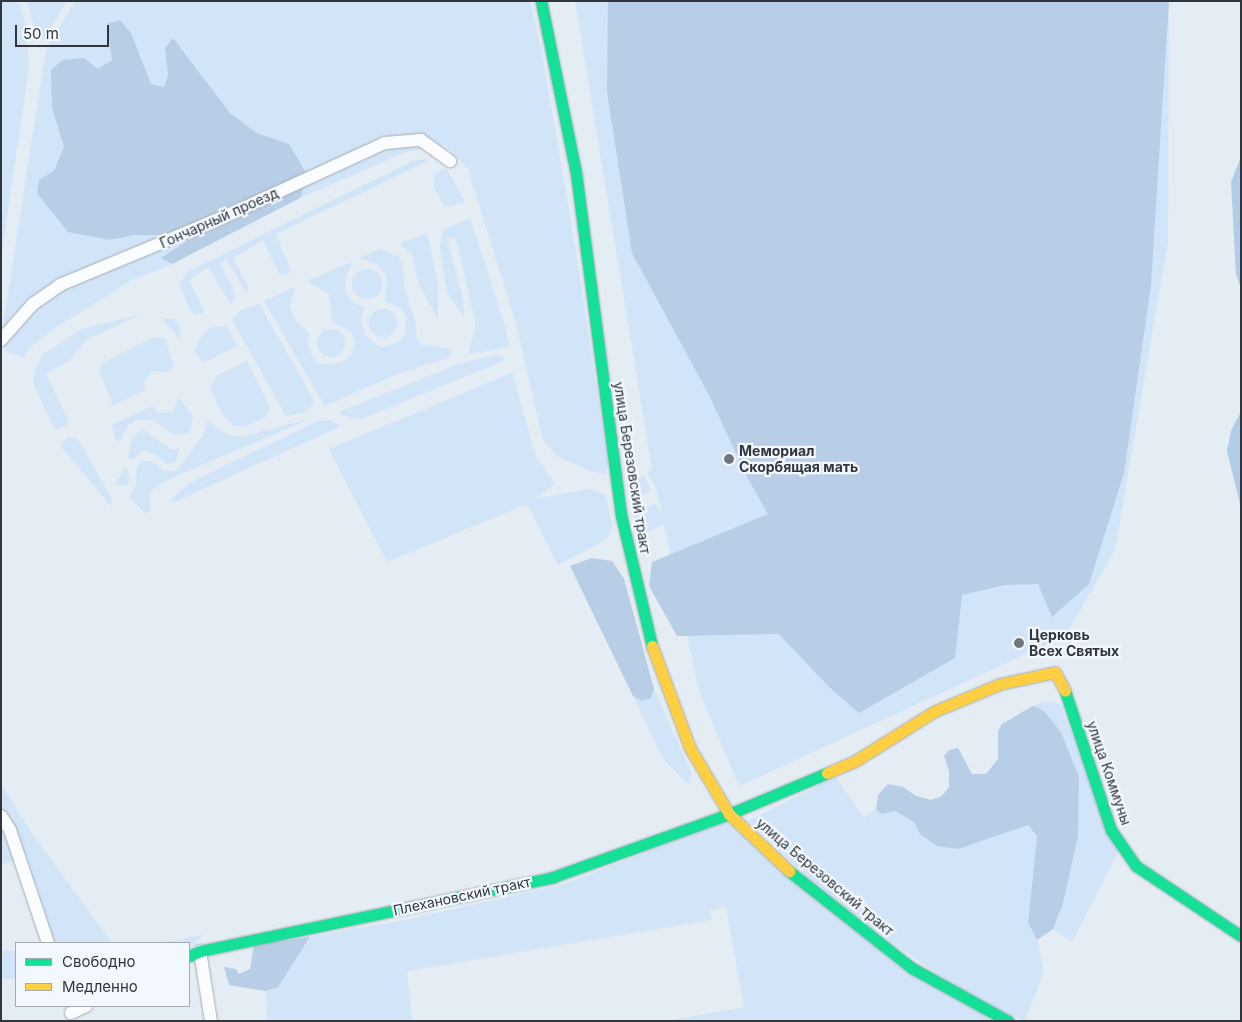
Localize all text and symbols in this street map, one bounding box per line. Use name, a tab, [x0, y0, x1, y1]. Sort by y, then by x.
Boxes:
scale bar	[18, 15, 111, 47]
text: 50 m	[23, 24, 59, 43]
street label: Гончарный проезд	[157, 184, 281, 252]
street label: улица Березовский тракт	[610, 381, 654, 555]
place label: Мемориал Скорбящая мать	[739, 443, 858, 476]
marker: Мемориал Скорбящая мать	[723, 453, 735, 465]
place label: Церковь Всех Святых	[1029, 627, 1119, 660]
marker: Церковь Всех Святых	[1013, 637, 1025, 649]
street label: улица Коммуны	[1083, 719, 1135, 827]
street label: улица Березовский тракт	[753, 815, 897, 939]
street label: Плехановский тракт	[392, 873, 532, 919]
legend	[15, 942, 190, 1007]
text: Свободно	[62, 952, 136, 971]
text: Медленно	[62, 977, 138, 996]

